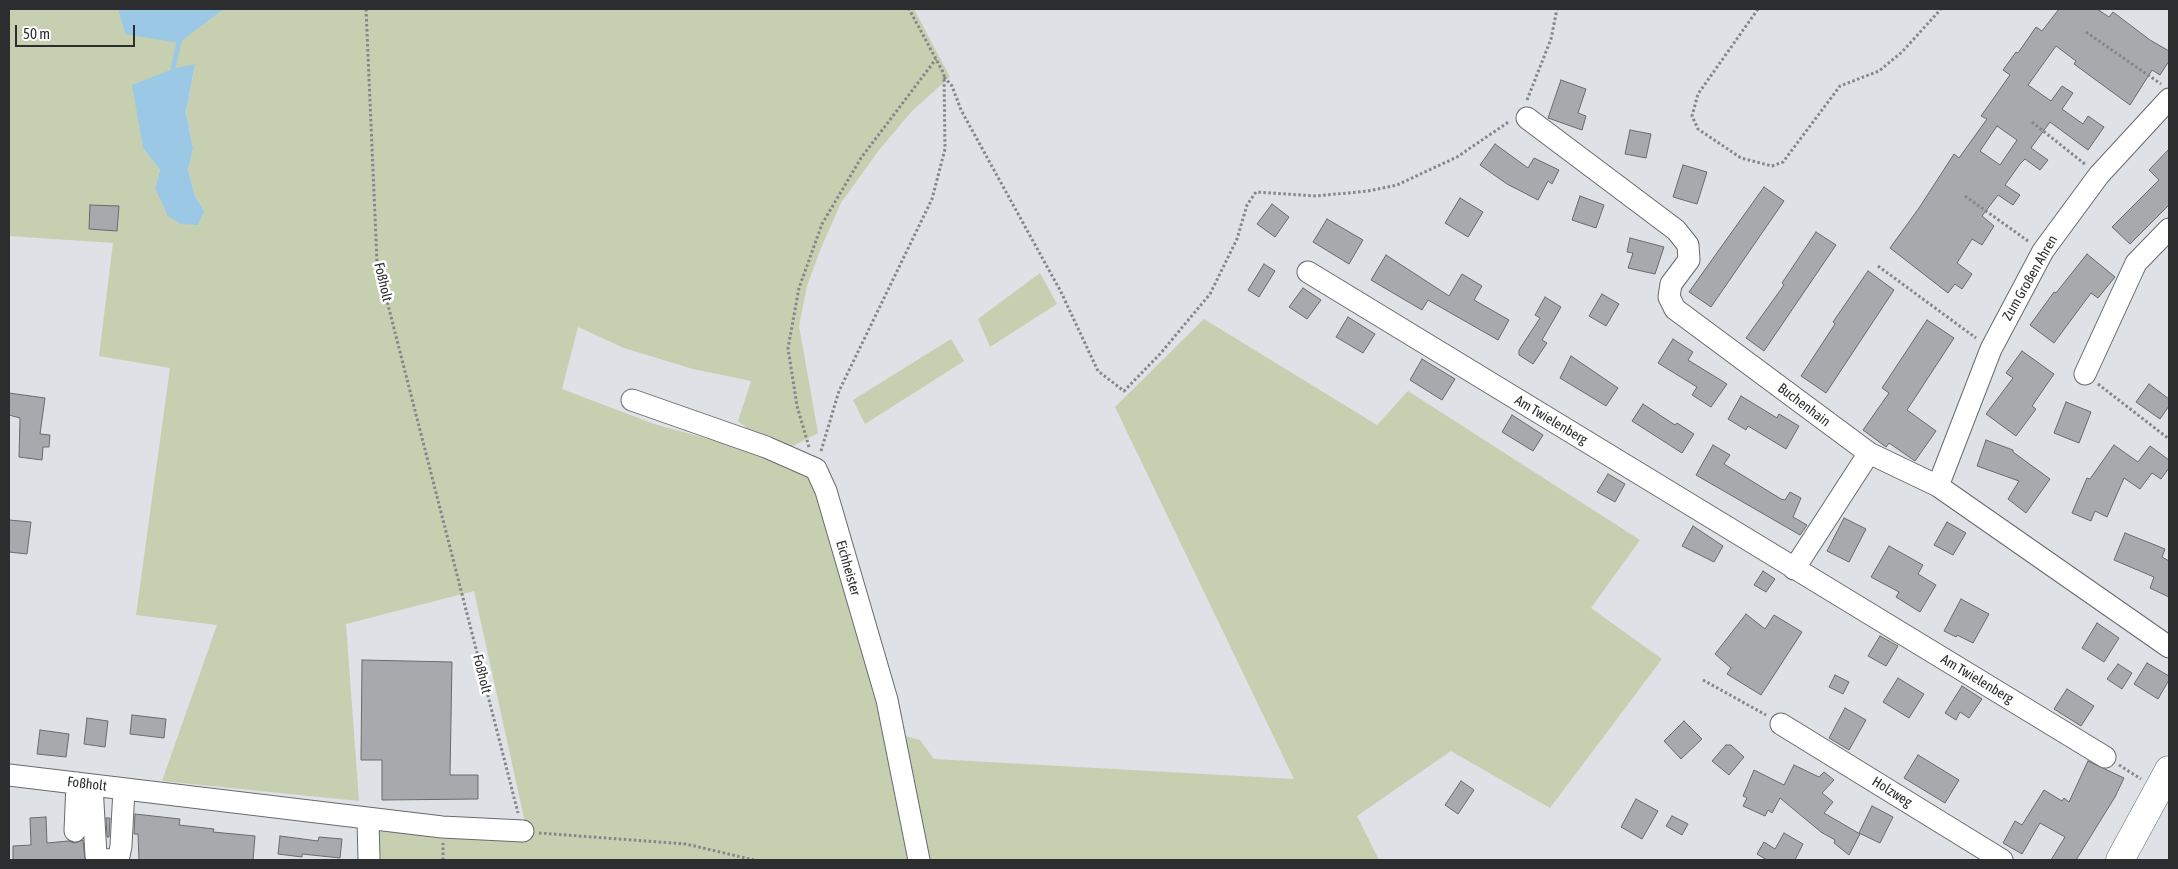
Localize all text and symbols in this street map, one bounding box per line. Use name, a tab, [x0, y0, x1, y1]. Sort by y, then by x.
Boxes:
scale bar	[18, 15, 138, 47]
text: 50 m	[23, 25, 50, 42]
street label: Zum Großen Ahren	[1999, 232, 2061, 324]
street label: Foßholt	[370, 261, 396, 303]
street label: Buchenhain	[1774, 380, 1834, 430]
street label: Am Twielenberg	[1512, 392, 1590, 448]
street label: Eichheister	[832, 538, 864, 598]
street label: Am Twielenberg	[1938, 651, 2016, 707]
street label: Foßholt	[469, 653, 495, 695]
street label: Foßholt	[66, 773, 108, 795]
street label: Holzweg	[1869, 773, 1915, 811]

